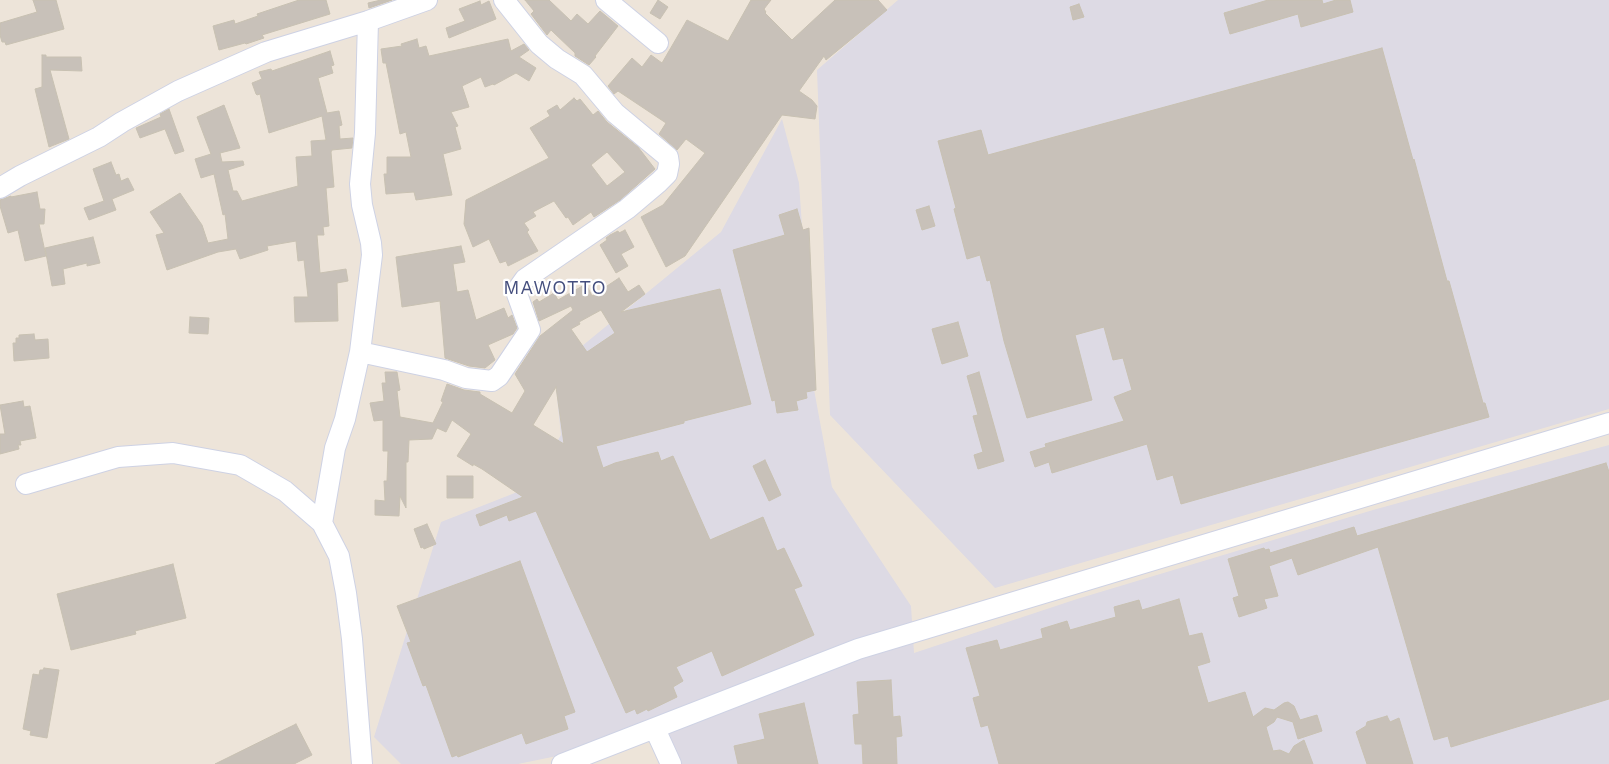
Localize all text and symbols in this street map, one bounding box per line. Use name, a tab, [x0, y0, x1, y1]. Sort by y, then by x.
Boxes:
district label: MAWOTTO	[502, 277, 608, 299]

